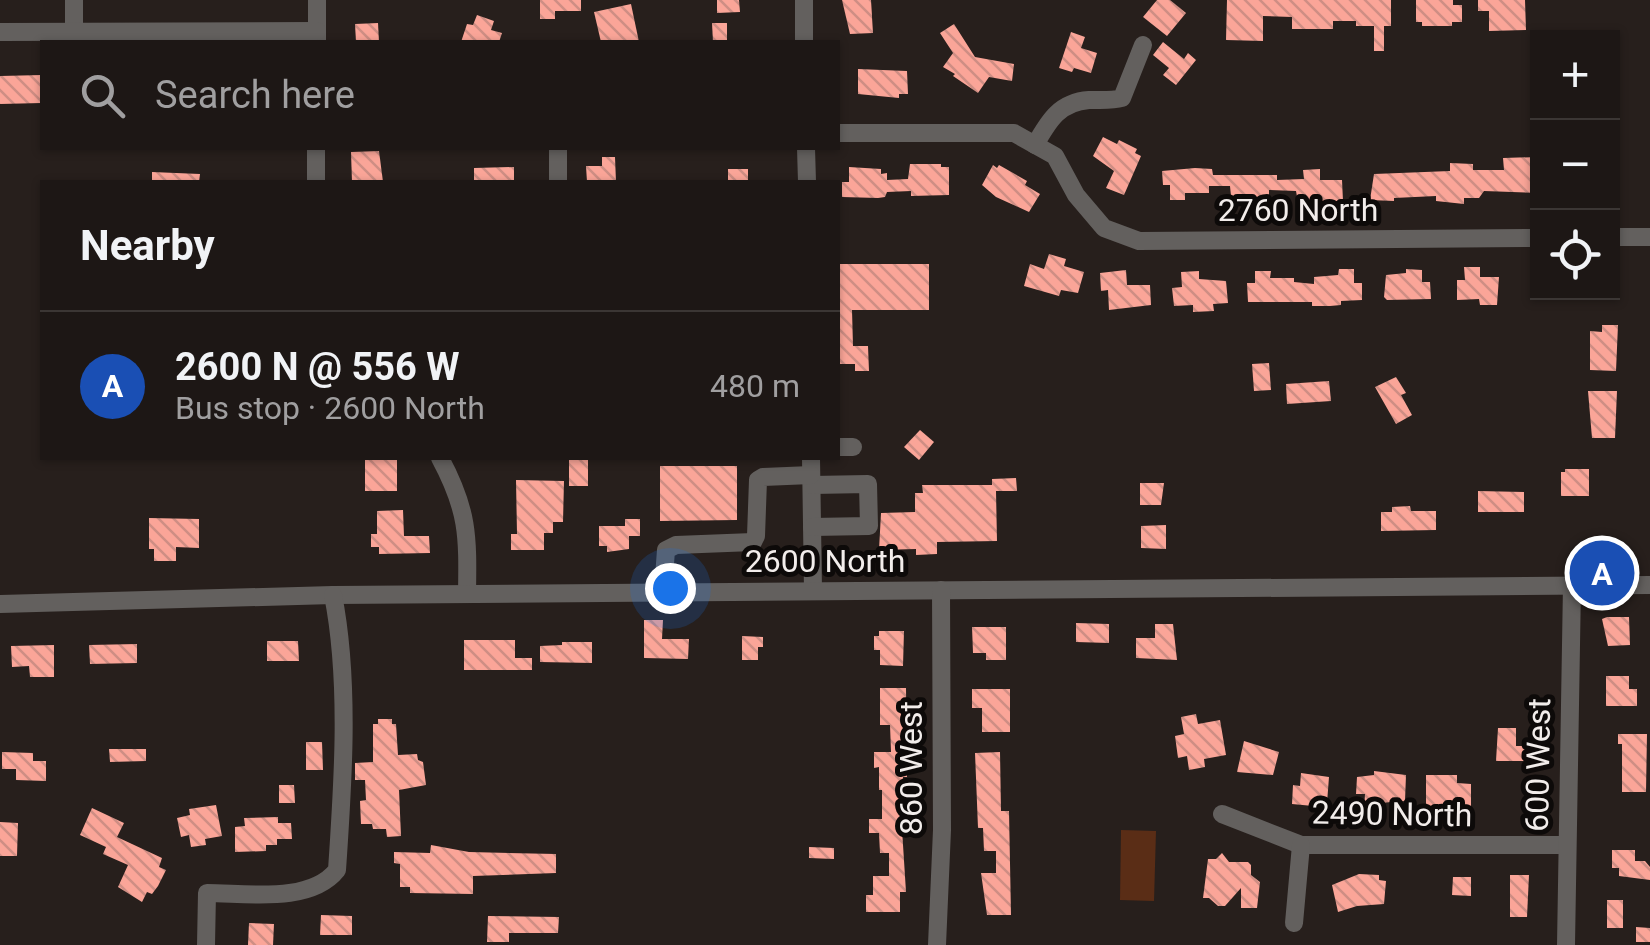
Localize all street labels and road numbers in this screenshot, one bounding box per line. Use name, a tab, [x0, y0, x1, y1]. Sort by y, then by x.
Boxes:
street label: 2760 North	[1218, 191, 1378, 229]
street label: 2600 North	[745, 542, 905, 580]
street label: 600 West	[1518, 698, 1558, 832]
street label: 860 West	[892, 701, 930, 835]
street label: 2490 North	[1311, 794, 1473, 834]

